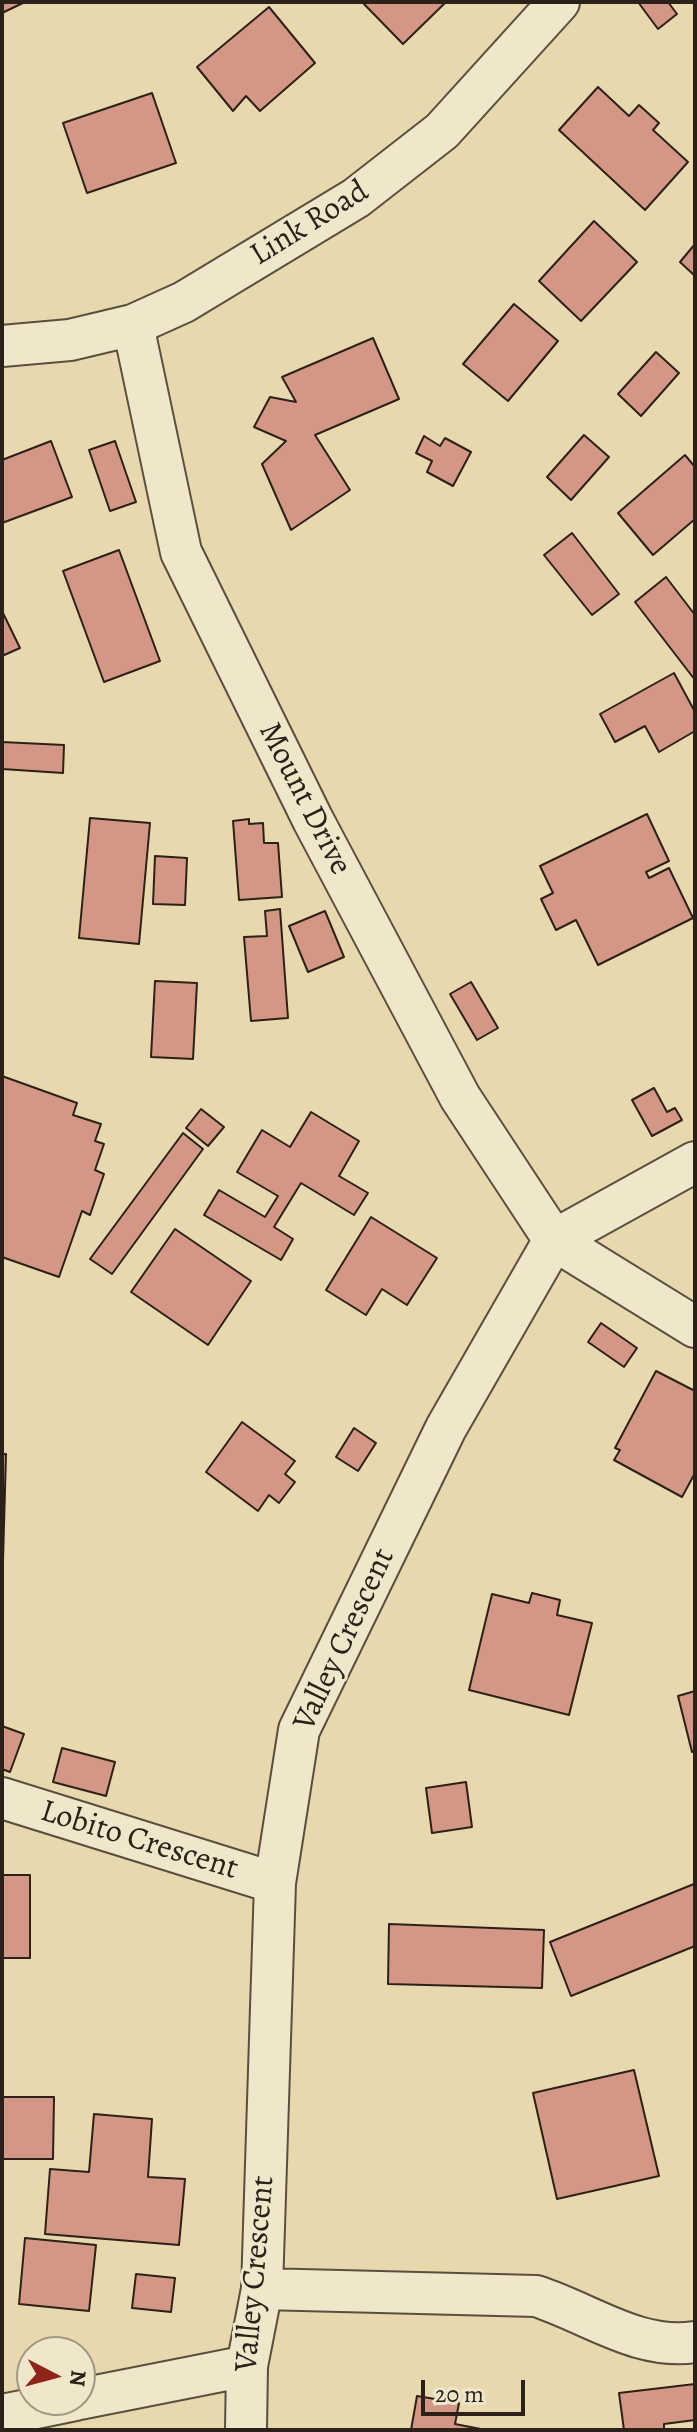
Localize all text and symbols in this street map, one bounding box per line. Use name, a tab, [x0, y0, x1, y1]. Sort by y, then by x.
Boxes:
street label: Link Road	[244, 173, 376, 275]
street label: Mount Drive	[249, 716, 359, 882]
street label: Valley Crescent	[286, 1543, 404, 1737]
street label: Lobito Crescent	[36, 1793, 242, 1889]
street label: Valley Crescent	[228, 2174, 284, 2374]
north arrow	[16, 2336, 96, 2416]
scale bar	[425, 2364, 529, 2414]
text: N	[62, 2369, 94, 2388]
text: 20 m	[435, 2378, 484, 2410]

